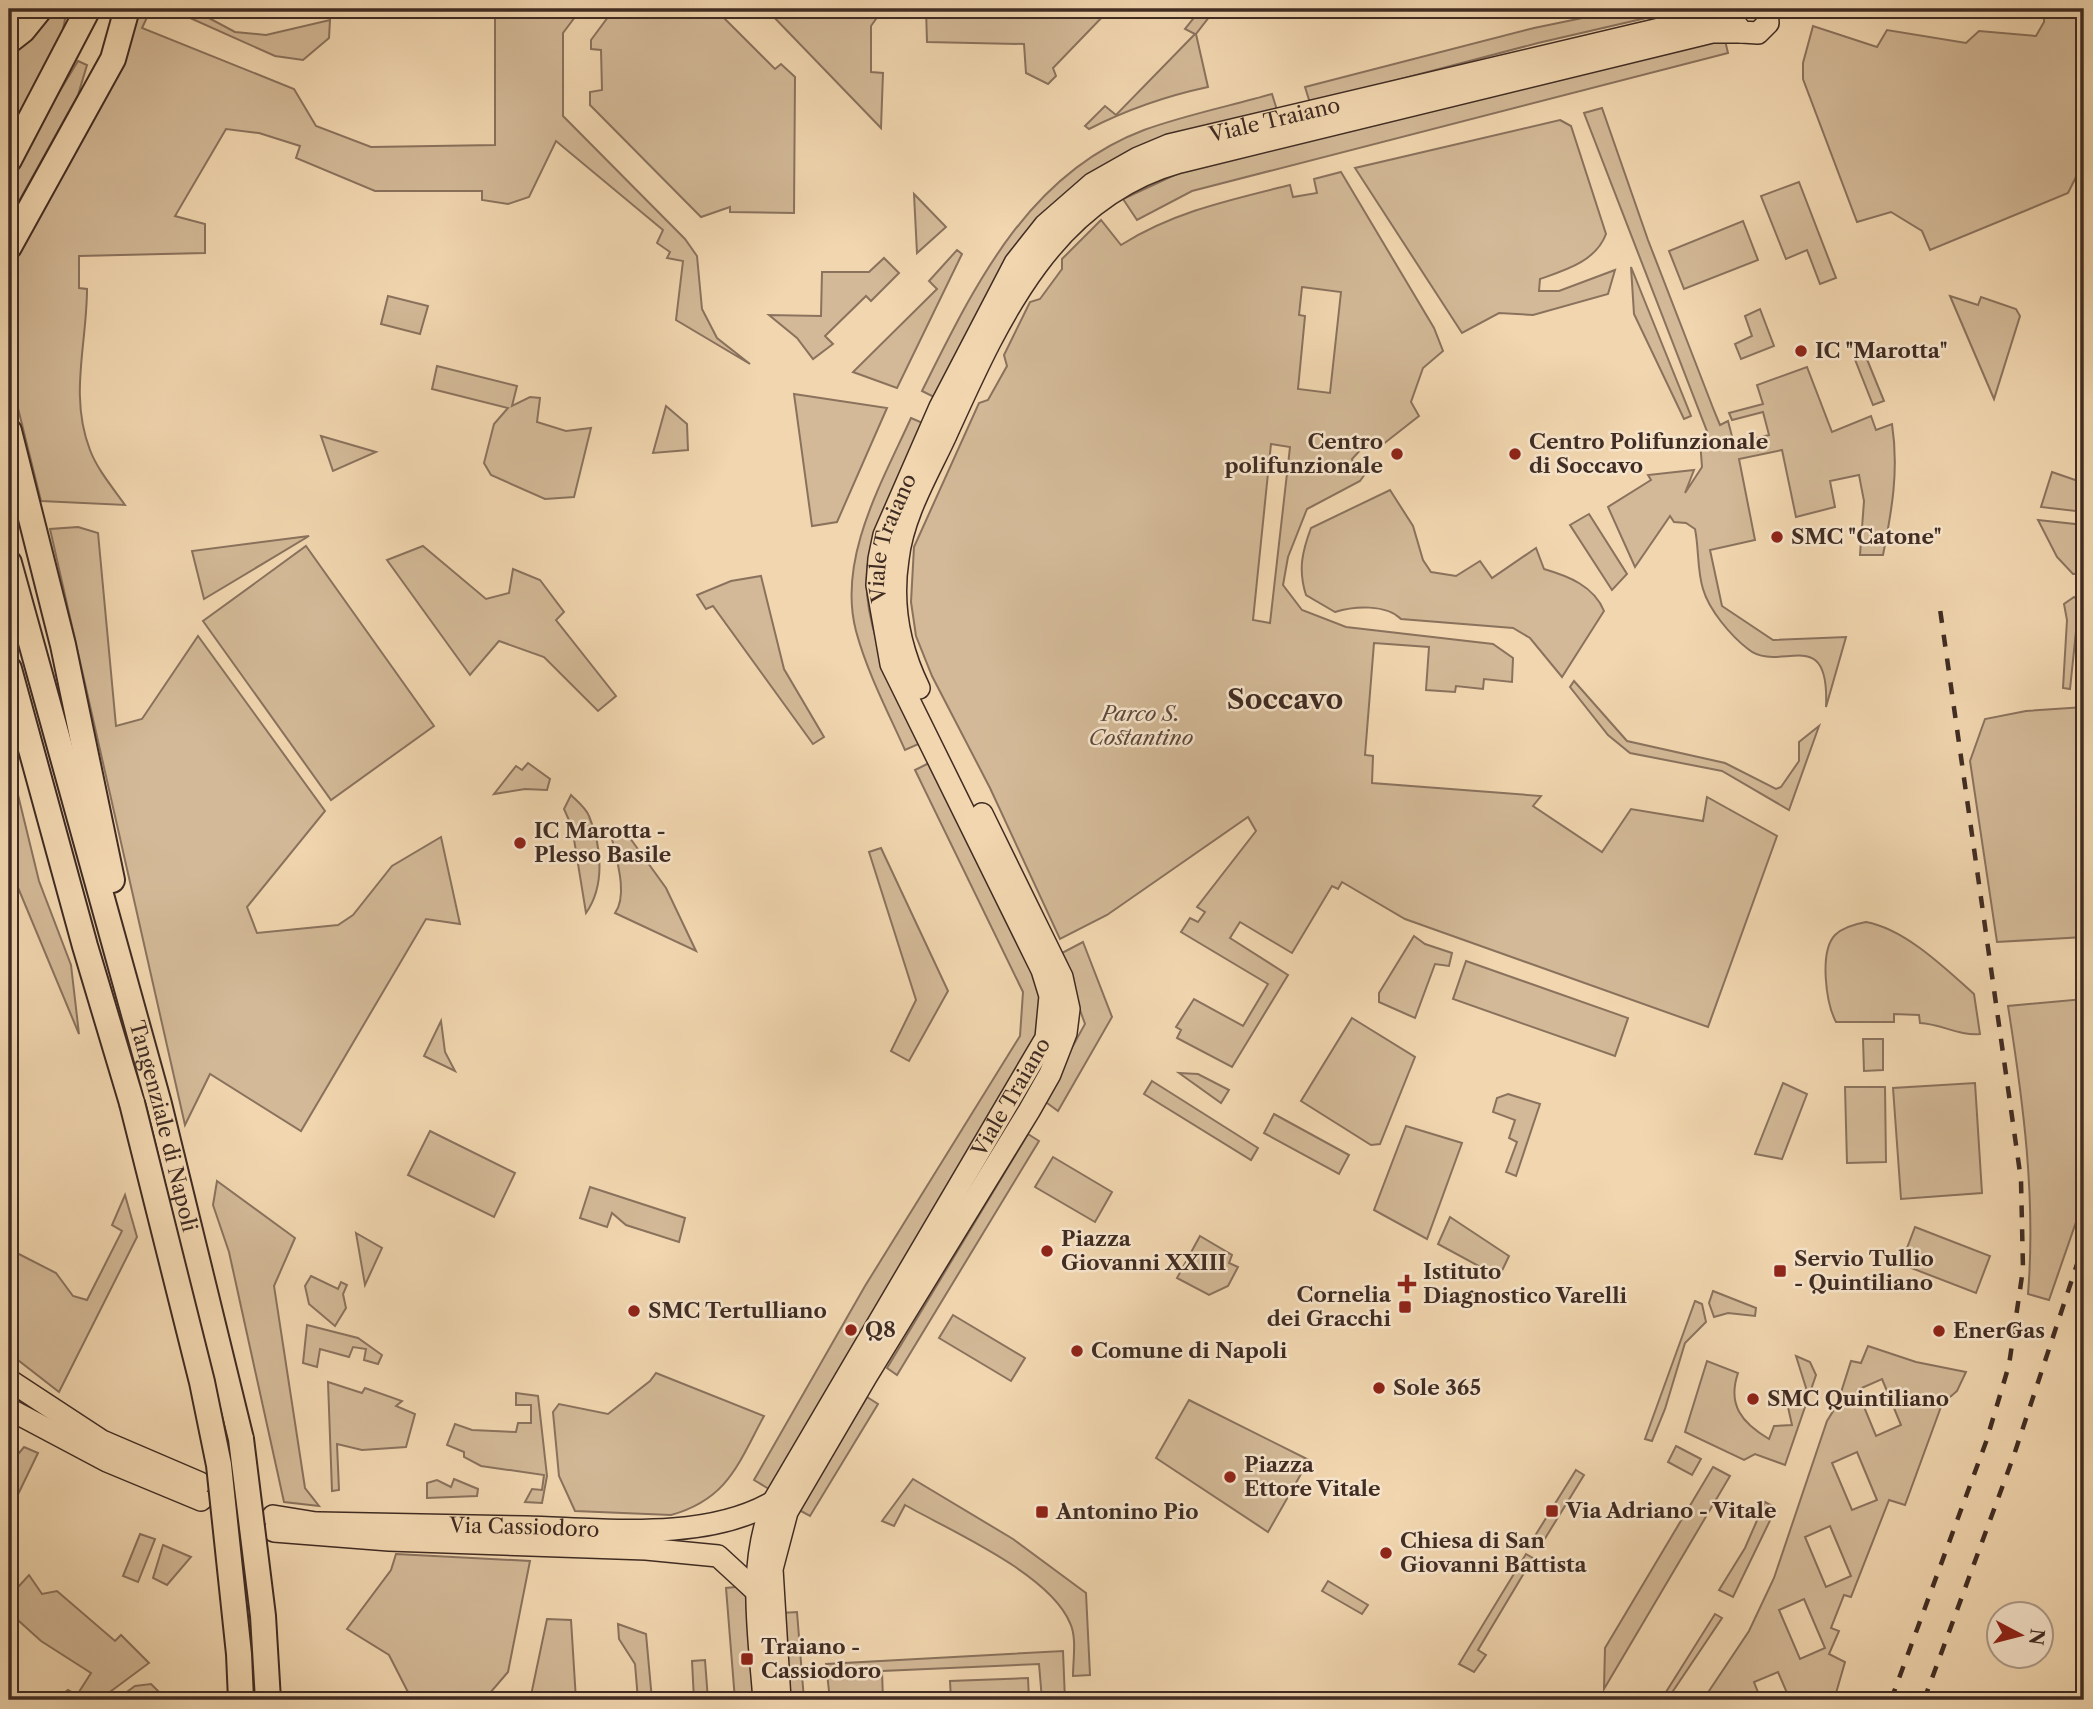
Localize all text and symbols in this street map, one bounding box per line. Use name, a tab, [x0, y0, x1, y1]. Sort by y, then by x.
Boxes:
street label: Viale Traiano	[1206, 92, 1342, 147]
place label: IC "Marotta"	[1815, 338, 1947, 363]
marker: IC "Marotta"	[1793, 343, 1809, 359]
place label: Centro polifunzionale	[1224, 429, 1383, 478]
place label: Centro Polifunzionale di Soccavo	[1529, 429, 1768, 478]
marker: Centro polifunzionale	[1389, 446, 1405, 462]
marker: Centro Polifunzionale di Soccavo	[1507, 446, 1523, 462]
street label: Viale Traiano	[864, 470, 921, 605]
place label: SMC "Catone"	[1791, 524, 1941, 549]
marker: SMC "Catone"	[1769, 529, 1785, 545]
district label: Soccavo	[1227, 682, 1343, 716]
park label: Parco S. Costantino	[1089, 701, 1194, 750]
place label: IC Marotta - Plesso Basile	[534, 818, 671, 867]
marker: IC Marotta - Plesso Basile	[512, 835, 528, 851]
street label: Tangenziale di Napoli	[124, 1018, 203, 1234]
street label: Viale Traiano	[966, 1033, 1055, 1162]
place label: Piazza Giovanni XXIII	[1061, 1226, 1226, 1275]
marker: Piazza Giovanni XXIII	[1039, 1243, 1055, 1259]
place label: Servio Tullio - Quintiliano	[1794, 1246, 1934, 1295]
place label: Istituto Diagnostico Varelli	[1423, 1259, 1628, 1308]
marker: Servio Tullio - Quintiliano	[1772, 1263, 1788, 1279]
marker: Istituto Diagnostico Varelli	[1397, 1274, 1417, 1294]
place label: Cornelia dei Gracchi	[1267, 1282, 1392, 1331]
place label: SMC Tertulliano	[648, 1298, 827, 1323]
marker: Cornelia dei Gracchi	[1397, 1299, 1413, 1315]
marker: SMC Tertulliano	[626, 1303, 642, 1319]
place label: Q8	[865, 1317, 896, 1342]
place label: EnerGas	[1953, 1318, 2045, 1343]
marker: Q8	[843, 1322, 859, 1338]
marker: EnerGas	[1931, 1323, 1947, 1339]
place label: Comune di Napoli	[1091, 1338, 1288, 1363]
marker: Comune di Napoli	[1069, 1343, 1085, 1359]
place label: Sole 365	[1393, 1375, 1481, 1400]
marker: Sole 365	[1371, 1380, 1387, 1396]
place label: SMC Quintiliano	[1767, 1386, 1949, 1411]
marker: SMC Quintiliano	[1745, 1391, 1761, 1407]
place label: Piazza Ettore Vitale	[1244, 1452, 1381, 1501]
marker: Piazza Ettore Vitale	[1222, 1469, 1238, 1485]
place label: Via Adriano - Vitale	[1565, 1498, 1777, 1523]
place label: Antonino Pio	[1055, 1499, 1198, 1524]
marker: Via Adriano - Vitale	[1544, 1503, 1560, 1519]
marker: Antonino Pio	[1034, 1504, 1050, 1520]
street label: Via Cassiodoro	[448, 1513, 600, 1542]
place label: Chiesa di San Giovanni Battista	[1400, 1528, 1587, 1577]
marker: Chiesa di San Giovanni Battista	[1378, 1545, 1394, 1561]
north arrow	[1984, 1600, 2054, 1670]
text: N	[2024, 1627, 2049, 1647]
place label: Traiano - Cassiodoro	[761, 1634, 881, 1683]
marker: Traiano - Cassiodoro	[739, 1651, 755, 1667]

